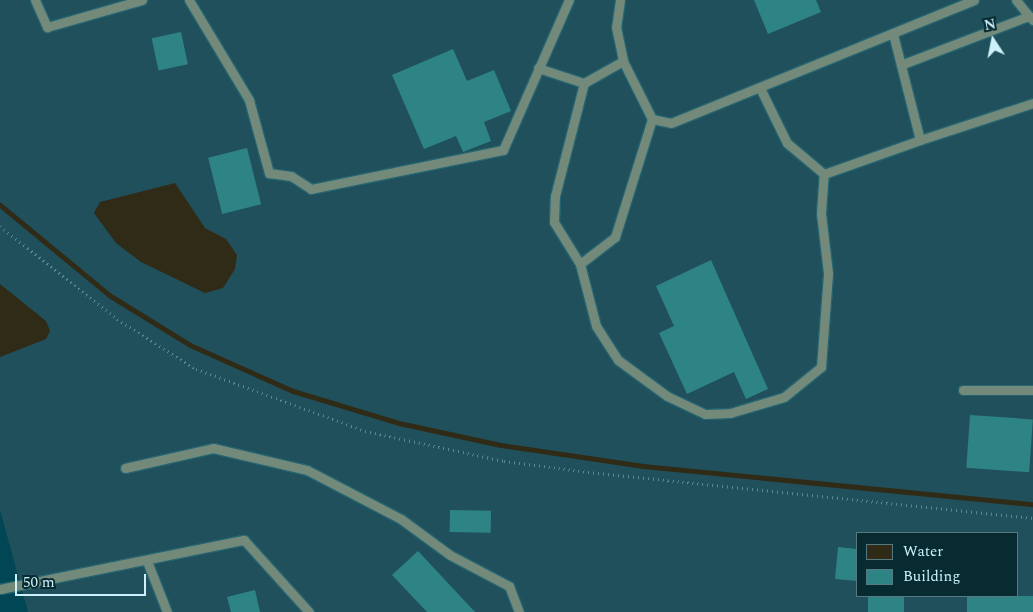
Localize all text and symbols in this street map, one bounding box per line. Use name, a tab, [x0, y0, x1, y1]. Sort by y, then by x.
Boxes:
text: N	[982, 13, 998, 36]
north arrow	[968, 15, 1018, 65]
legend	[856, 532, 1018, 597]
text: Water	[903, 540, 943, 563]
scale bar	[18, 564, 149, 596]
text: Building	[903, 565, 960, 588]
text: 50 m	[23, 571, 55, 594]

